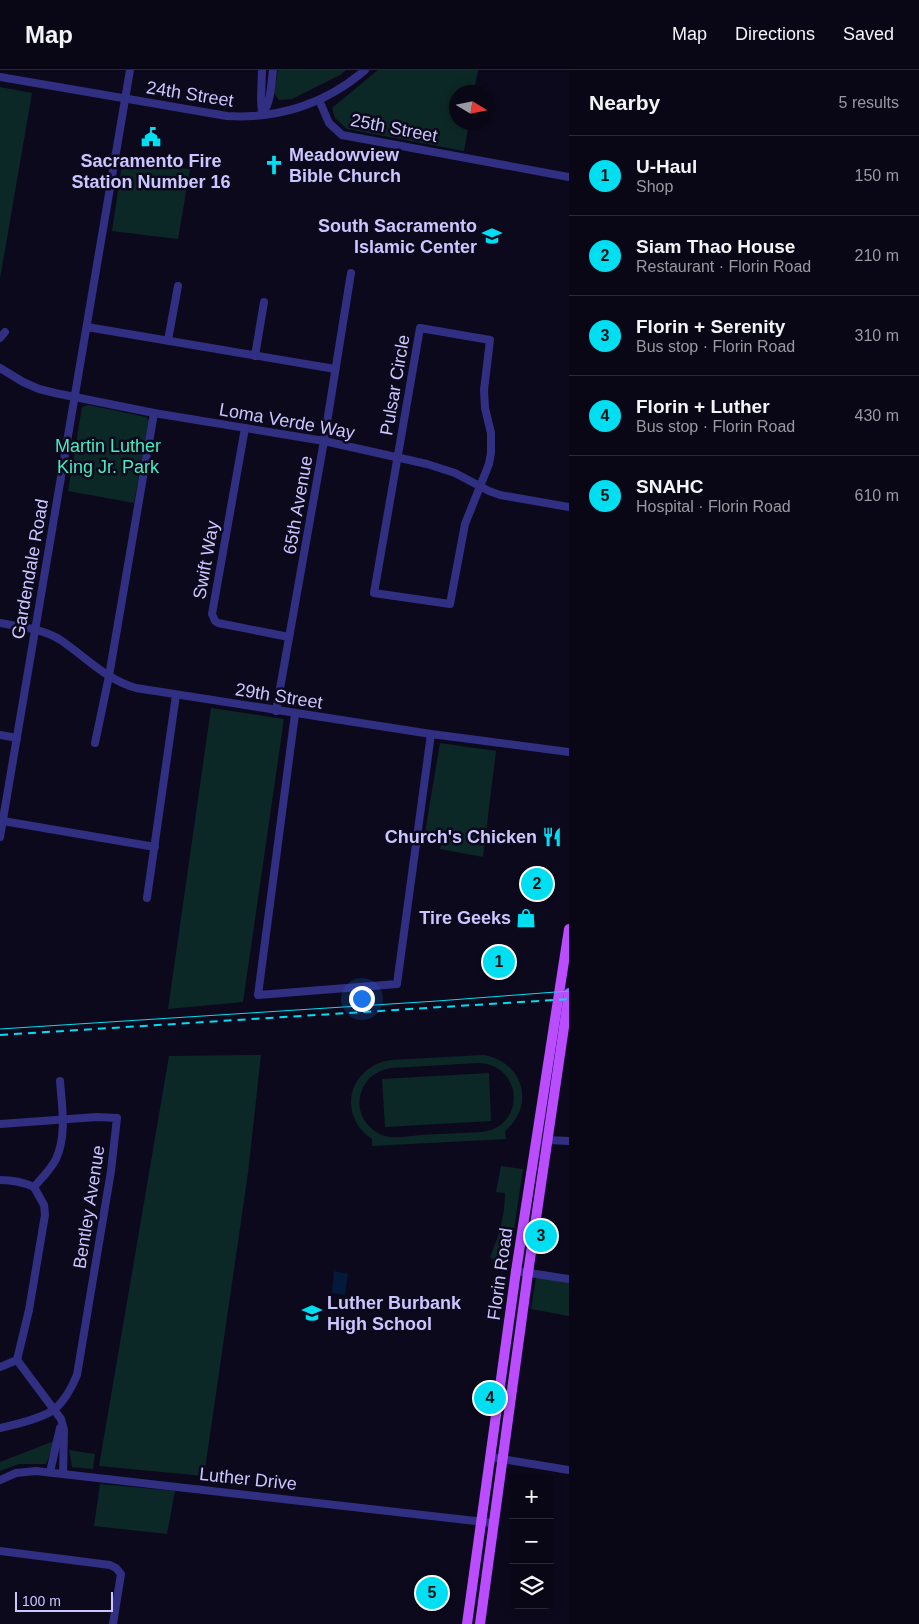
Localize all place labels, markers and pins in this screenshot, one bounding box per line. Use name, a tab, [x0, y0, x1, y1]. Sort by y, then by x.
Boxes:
public building icon: Sacramento Fire Station Number 16	[140, 126, 162, 148]
place label: Meadowview Bible Church	[289, 145, 401, 186]
place label: Sacramento Fire Station Number 16	[71, 151, 231, 192]
church icon: Meadowview Bible Church	[263, 154, 285, 176]
place label: South Sacramento Islamic Center	[318, 216, 477, 257]
school or university icon: South Sacramento Islamic Center	[481, 225, 503, 247]
restaurant icon: Church's Chicken	[541, 826, 563, 848]
place label: Church's Chicken	[385, 827, 537, 847]
pin: 2	[521, 865, 553, 903]
shop icon: Tire Geeks	[515, 907, 537, 929]
place label: Tire Geeks	[419, 908, 511, 928]
pin: 1	[483, 943, 515, 981]
pin: 3	[525, 1217, 557, 1255]
place label: Luther Burbank High School	[327, 1293, 462, 1334]
school or university icon: Luther Burbank High School	[301, 1302, 323, 1324]
pin: 4	[474, 1379, 506, 1417]
pin: 5	[416, 1574, 448, 1612]

